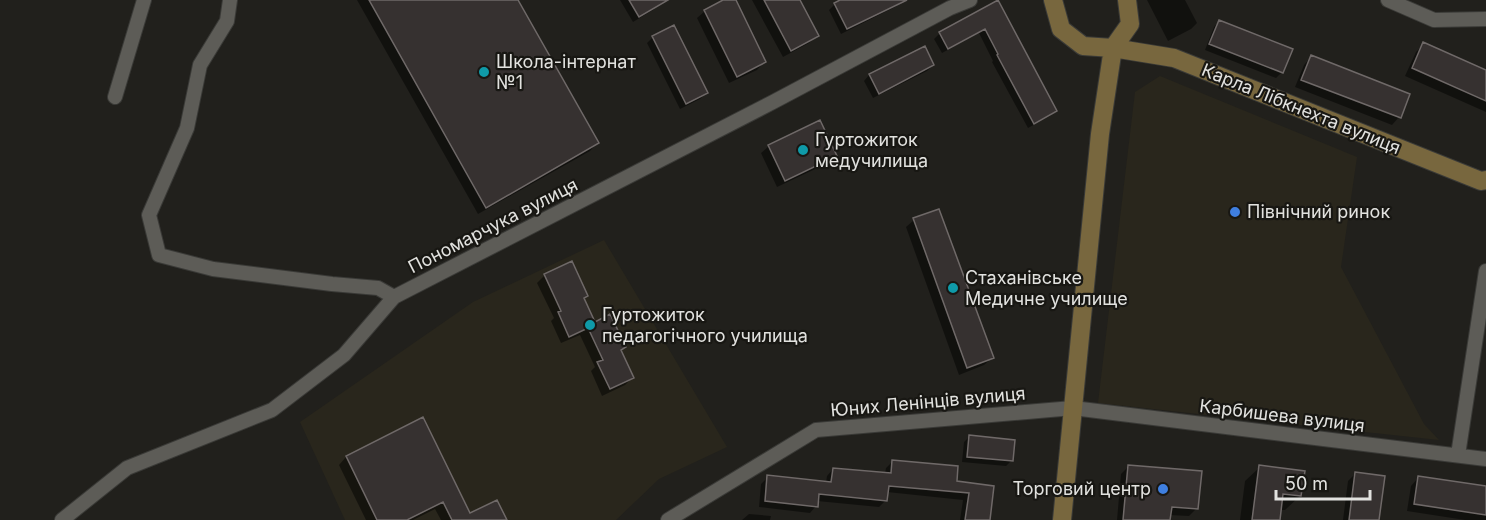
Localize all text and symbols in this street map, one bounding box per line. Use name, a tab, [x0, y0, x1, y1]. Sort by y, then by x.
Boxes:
place label: Школа-інтернат №1	[496, 51, 636, 93]
street label: Карла Лібкнехта вулиця	[1199, 59, 1404, 158]
marker: Школа-інтернат №1	[477, 65, 491, 79]
place label: Гуртожиток медучилища	[815, 129, 928, 171]
marker: Гуртожиток медучилища	[796, 143, 810, 157]
street label: Пономарчука вулиця	[405, 174, 581, 277]
place label: Північний ринок	[1247, 201, 1390, 222]
marker: Північний ринок	[1228, 205, 1242, 219]
place label: Стаханівське Медичне училище	[965, 267, 1128, 309]
marker: Стаханівське Медичне училище	[946, 281, 960, 295]
place label: Гуртожиток педагогічного училища	[602, 304, 808, 346]
marker: Гуртожиток педагогічного училища	[583, 318, 597, 332]
street label: Юних Ленінців вулиця	[830, 383, 1026, 420]
street label: Карбишева вулиця	[1198, 395, 1366, 436]
scale bar	[1276, 463, 1370, 501]
text: 50 m	[1285, 473, 1328, 494]
place label: Торговий центр	[1013, 478, 1151, 499]
marker: Торговий центр	[1156, 482, 1170, 496]

